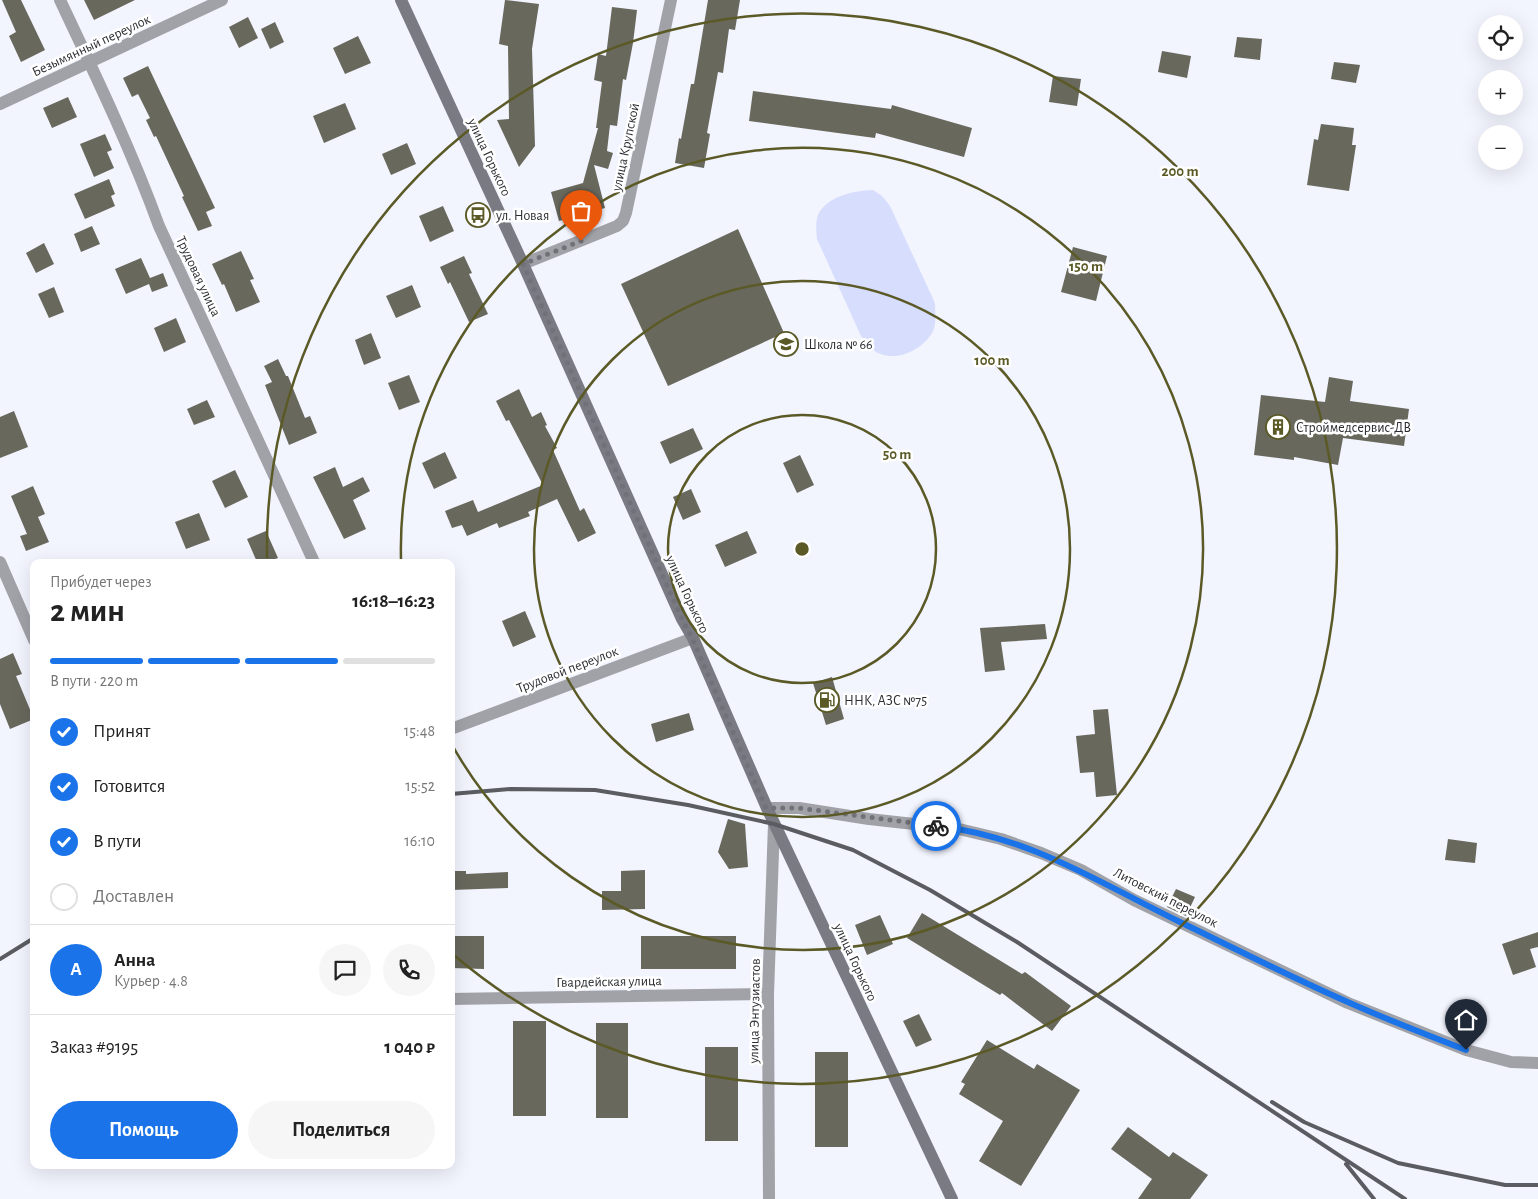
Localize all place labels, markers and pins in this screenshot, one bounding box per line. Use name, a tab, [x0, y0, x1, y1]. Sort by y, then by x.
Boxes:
pin	[560, 190, 602, 241]
bus stop icon: ул. Новая	[465, 202, 491, 228]
place label: ул. Новая	[495, 209, 549, 223]
school or university icon: Школа № 66	[773, 331, 799, 357]
place label: Школа № 66	[804, 338, 873, 352]
building icon: Строймедсервис-ДВ	[1265, 414, 1291, 440]
place label: Строймедсервис-ДВ	[1296, 421, 1411, 435]
centre of rings	[793, 540, 811, 558]
fuel station icon: ННК, АЗС №75	[814, 687, 840, 713]
place label: ННК, АЗС №75	[844, 694, 927, 708]
pin	[1445, 999, 1487, 1050]

